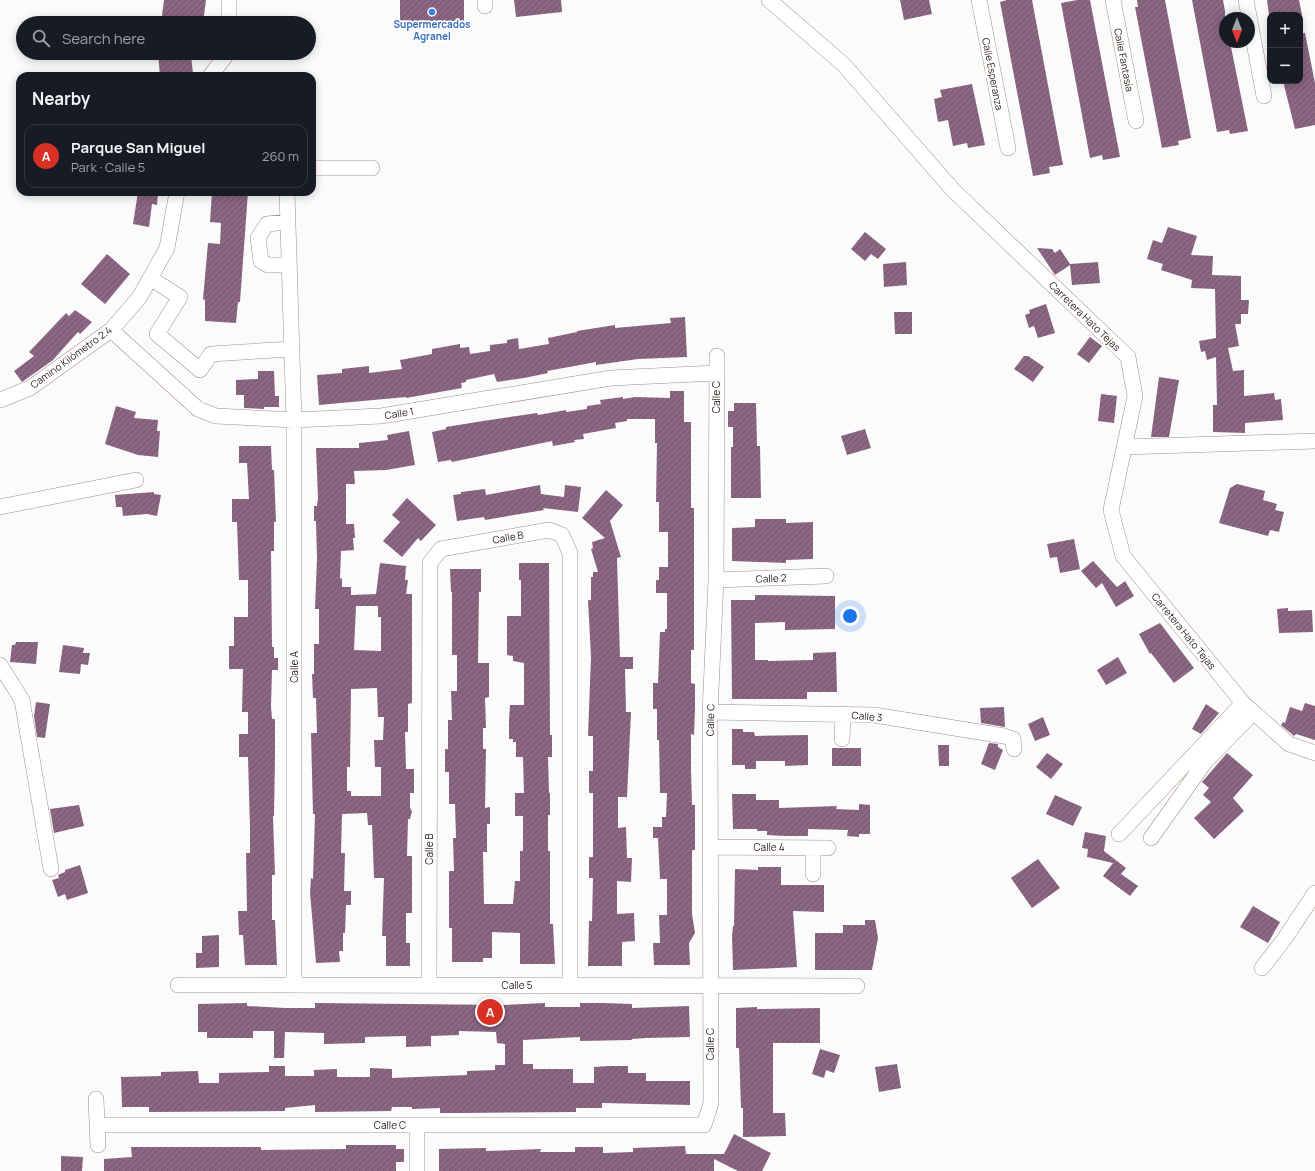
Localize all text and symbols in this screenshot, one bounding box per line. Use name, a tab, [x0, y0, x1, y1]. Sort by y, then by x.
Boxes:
marker: Supermercados Agranel	[427, 7, 437, 17]
north arrow	[1219, 12, 1255, 48]
map controls	[1267, 12, 1303, 84]
button: +	[1267, 12, 1303, 48]
search box	[16, 16, 316, 60]
place label: Supermercados Agranel	[394, 17, 471, 43]
icon: search	[30, 27, 52, 49]
street label: Calle Fantasía	[1111, 27, 1137, 93]
text: Search here	[62, 28, 145, 49]
street label: Calle Esperanza	[979, 37, 1007, 111]
button: −	[1267, 48, 1303, 84]
text: Nearby	[32, 87, 90, 110]
text: Parque San Miguel	[71, 137, 205, 158]
text: A	[42, 147, 50, 165]
text: 260 m	[262, 147, 299, 165]
text: Park · Calle 5	[71, 158, 145, 176]
street label: Carretera Hato Tejas	[1046, 278, 1124, 354]
street label: Camino Kilómetro 2.4	[27, 323, 115, 391]
street label: Calle C	[709, 381, 723, 413]
street label: Calle 1	[384, 404, 414, 422]
street label: Calle B	[491, 527, 525, 547]
street label: Calle 2	[755, 570, 787, 586]
street label: Carretera Hato Tejas	[1149, 590, 1219, 672]
your location	[840, 606, 860, 626]
street label: Calle A	[287, 651, 301, 683]
street label: Calle C	[703, 704, 717, 736]
street label: Calle 3	[851, 708, 883, 724]
street label: Calle B	[422, 833, 436, 865]
street label: Calle 4	[753, 840, 785, 854]
street label: Calle 5	[501, 978, 533, 992]
pin: A	[477, 997, 503, 1027]
street label: Calle C	[703, 1028, 717, 1060]
street label: Calle C	[374, 1118, 406, 1132]

